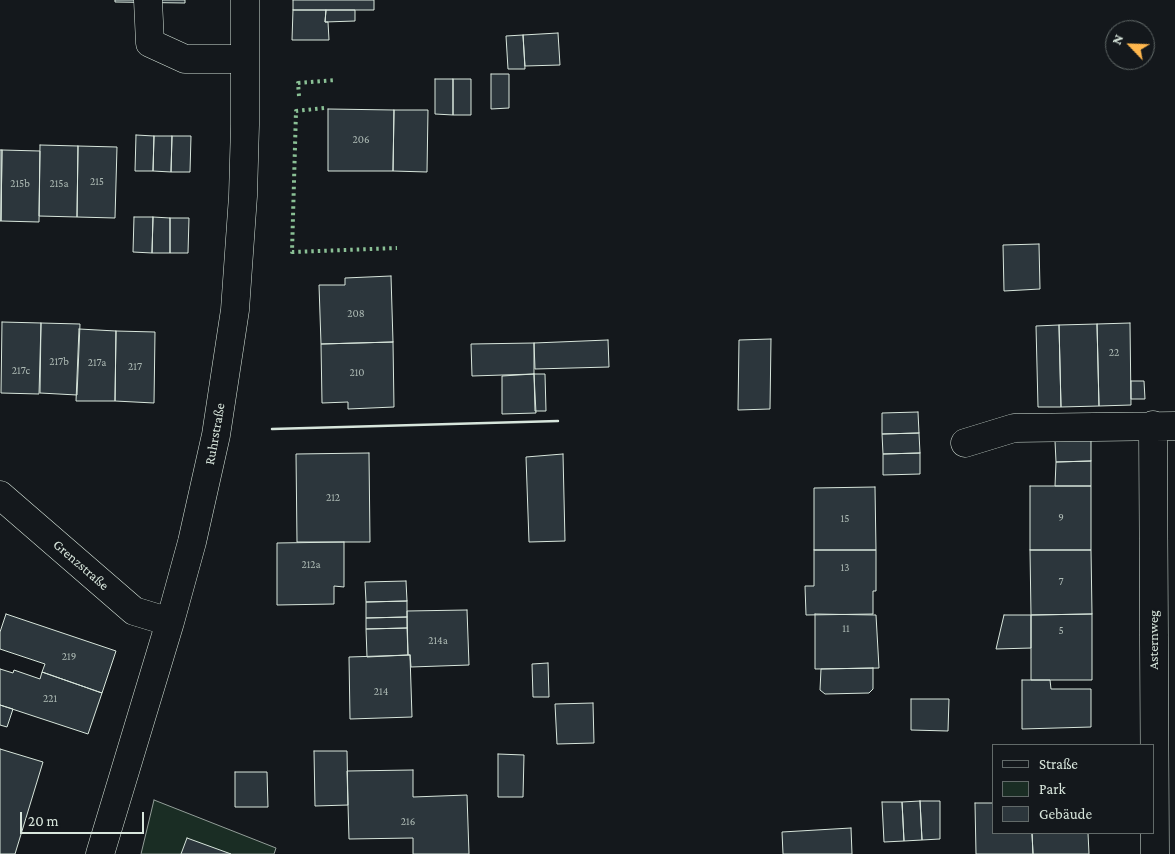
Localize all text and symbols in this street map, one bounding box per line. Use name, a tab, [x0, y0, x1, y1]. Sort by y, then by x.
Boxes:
north arrow	[1105, 20, 1155, 70]
text: N	[1108, 32, 1126, 47]
house number: 206	[352, 133, 370, 147]
house number: 215	[90, 175, 104, 189]
house number: 215b	[10, 177, 30, 191]
house number: 215a	[49, 177, 69, 191]
house number: 208	[347, 307, 365, 321]
house number: 22	[1109, 346, 1119, 360]
house number: 217b	[49, 355, 69, 369]
house number: 217a	[88, 356, 106, 370]
house number: 217	[128, 360, 142, 374]
house number: 217c	[12, 364, 30, 378]
house number: 210	[349, 366, 365, 380]
street label: Ruhrstraße	[201, 402, 229, 466]
house number: 212	[326, 491, 340, 505]
house number: 9	[1058, 511, 1064, 525]
house number: 15	[841, 512, 849, 526]
street label: Grenzstraße	[50, 536, 112, 594]
house number: 212a	[301, 558, 321, 572]
house number: 13	[841, 561, 849, 575]
house number: 7	[1058, 575, 1064, 589]
street label: Asternweg	[1146, 610, 1162, 670]
house number: 11	[842, 622, 850, 636]
house number: 5	[1058, 624, 1064, 638]
house number: 214a	[428, 634, 448, 648]
house number: 219	[62, 650, 76, 664]
house number: 214	[374, 685, 388, 699]
house number: 221	[43, 692, 57, 706]
legend	[992, 744, 1155, 834]
text: Straße	[1039, 756, 1078, 772]
text: Park	[1039, 781, 1066, 797]
scale bar	[22, 802, 146, 834]
text: Gebäude	[1039, 806, 1092, 822]
text: 20 m	[28, 813, 59, 829]
house number: 216	[401, 815, 415, 829]

